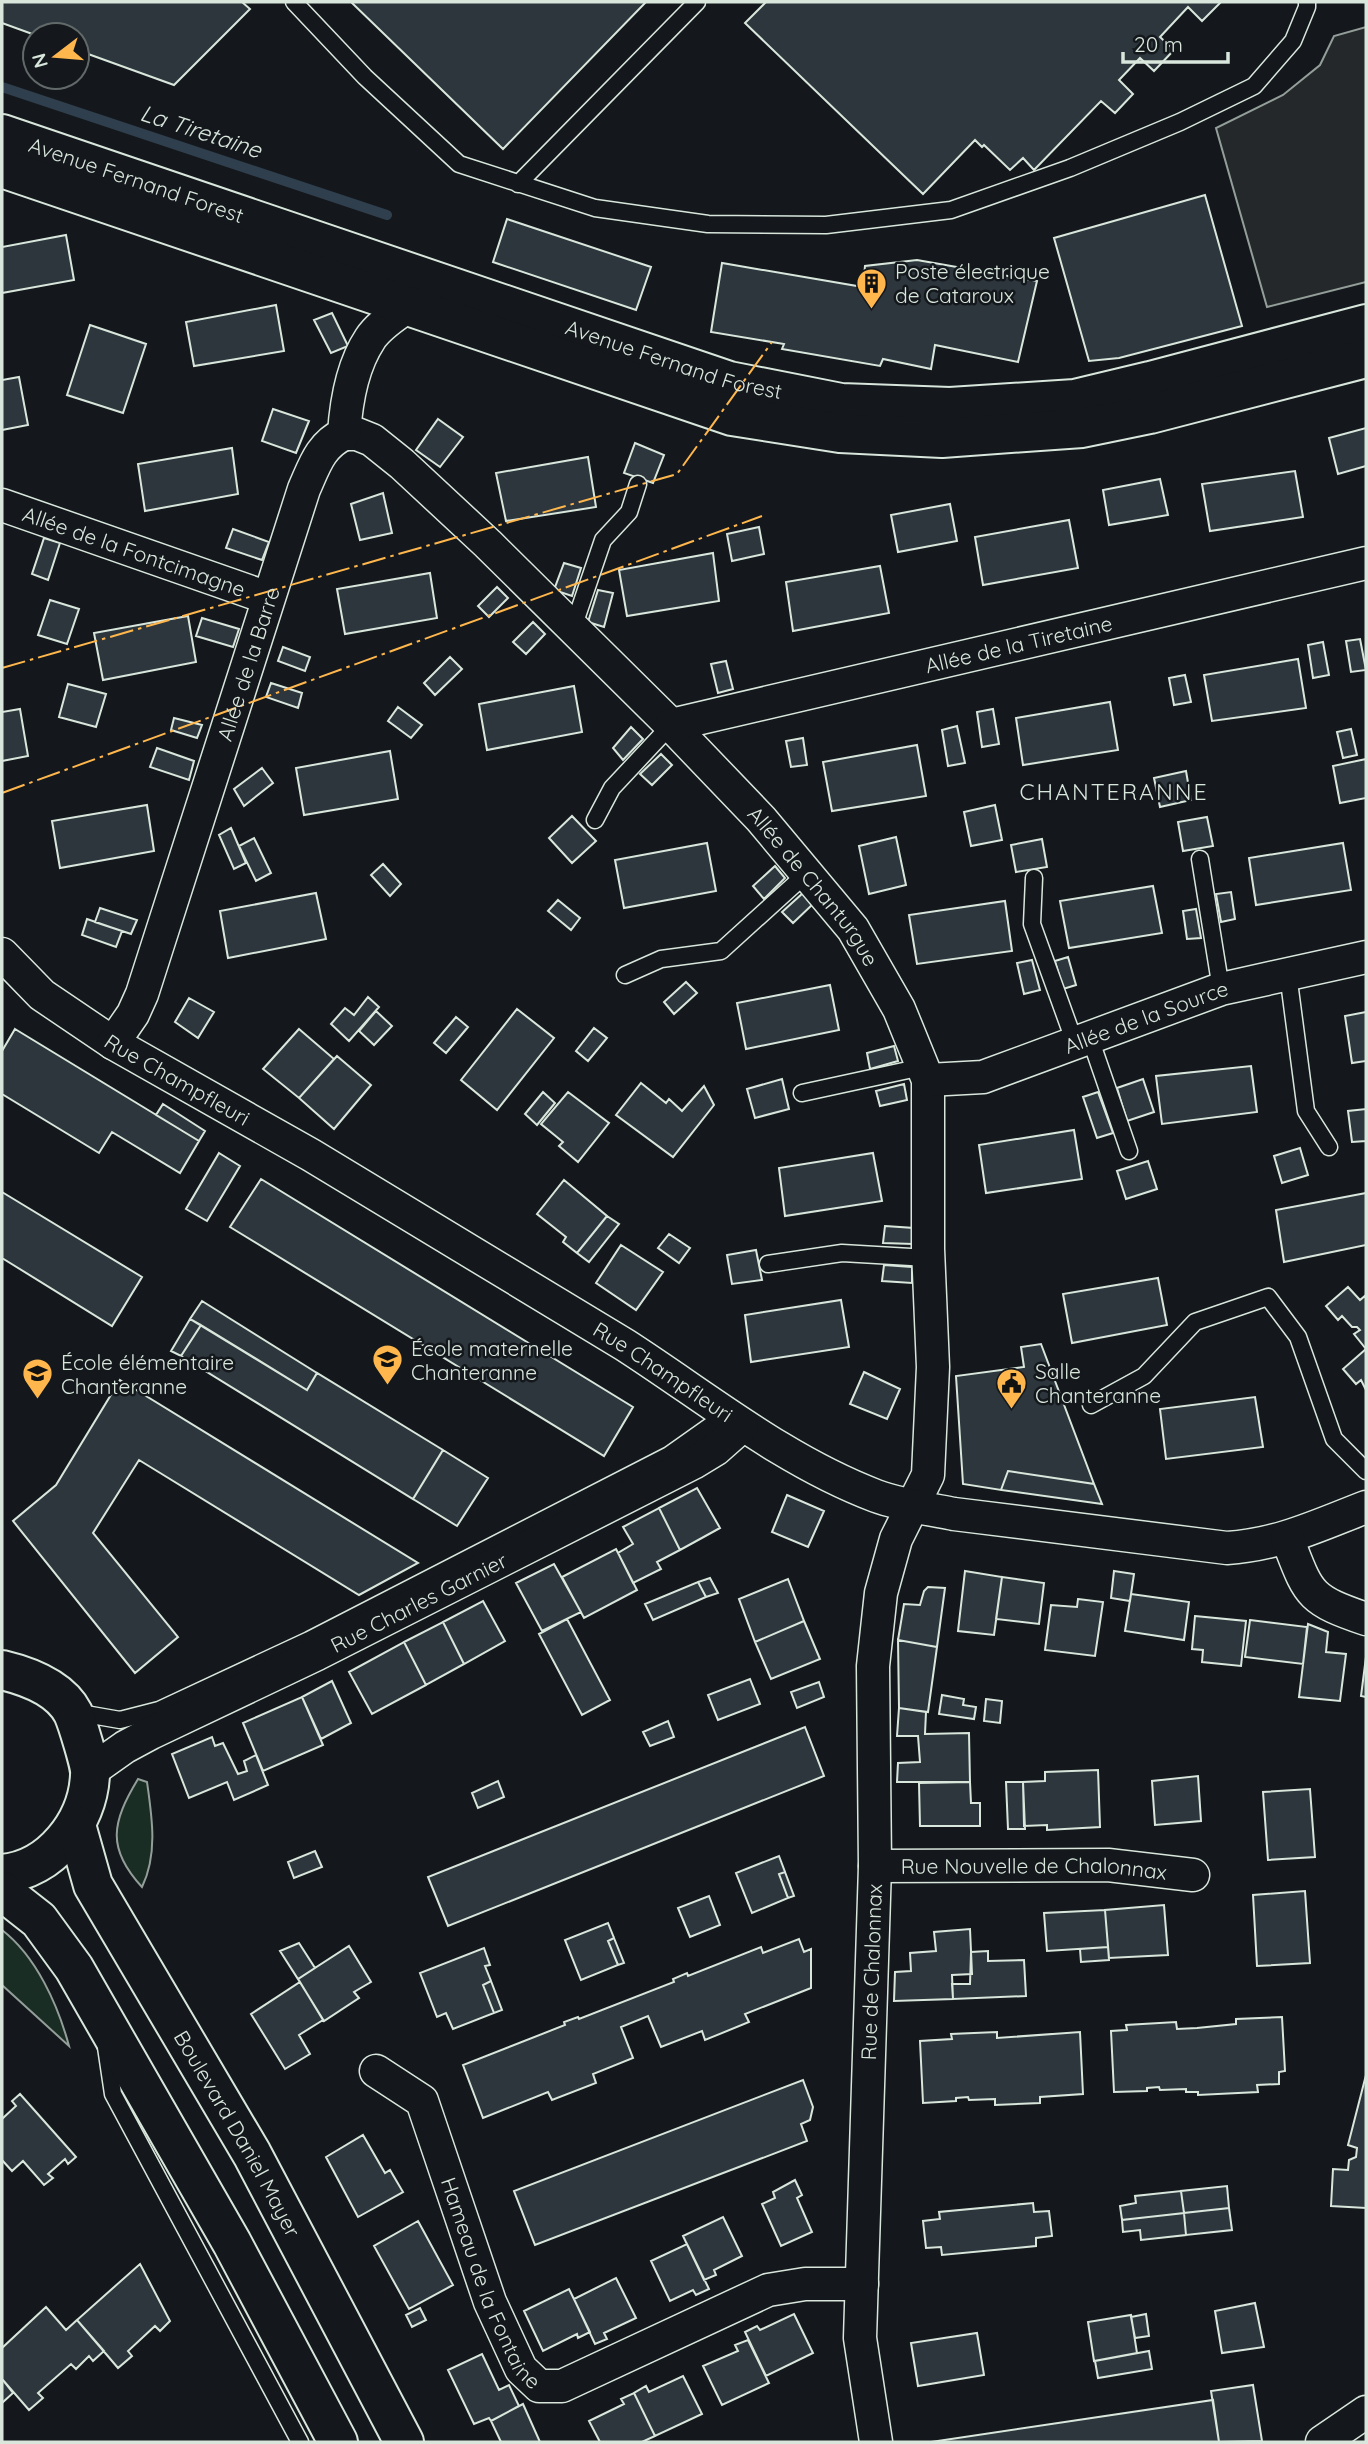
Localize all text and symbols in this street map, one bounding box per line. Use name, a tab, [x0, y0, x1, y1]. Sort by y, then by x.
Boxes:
north arrow	[21, 21, 91, 91]
scale bar	[1123, 21, 1228, 65]
text: 20 m	[1134, 31, 1183, 57]
text: N	[26, 51, 53, 71]
water label: La Tiretaine	[137, 98, 266, 164]
street label: Avenue Fernand Forest	[26, 131, 247, 228]
place label: Poste électrique de Cataroux	[895, 258, 1050, 308]
building icon: Poste électrique de Cataroux	[855, 266, 889, 310]
street label: Avenue Fernand Forest	[562, 314, 784, 404]
street label: Allée de la Fontcimagne	[19, 500, 249, 602]
street label: Allée de la Barre	[211, 583, 285, 744]
street label: Allée de la Tiretaine	[923, 610, 1115, 678]
district label: CHANTERANNE	[1019, 777, 1209, 806]
street label: Allée de Chanturgue	[743, 801, 884, 971]
street label: Allée de la Source	[1060, 975, 1230, 1059]
street label: Rue Champfleuri	[100, 1028, 255, 1131]
street label: Rue Champfleuri	[589, 1316, 738, 1427]
place label: École maternelle Chanteranne	[411, 1335, 573, 1385]
school or university icon: École maternelle Chanteranne	[371, 1343, 405, 1387]
place label: École élémentaire Chanteranne	[61, 1349, 234, 1399]
school or university icon: École élémentaire Chanteranne	[21, 1357, 55, 1401]
place label: Salle Chanteranne	[1035, 1358, 1161, 1408]
public building icon: Salle Chanteranne	[995, 1366, 1029, 1410]
street label: Rue Charles Garnier	[326, 1547, 511, 1658]
street label: Rue Nouvelle de Chalonnax	[901, 1852, 1168, 1885]
street label: Rue de Chalonnax	[855, 1883, 887, 2061]
street label: Boulevard Daniel Mayer	[169, 2026, 306, 2241]
street label: Hameau de la Fontaine	[436, 2174, 547, 2394]

